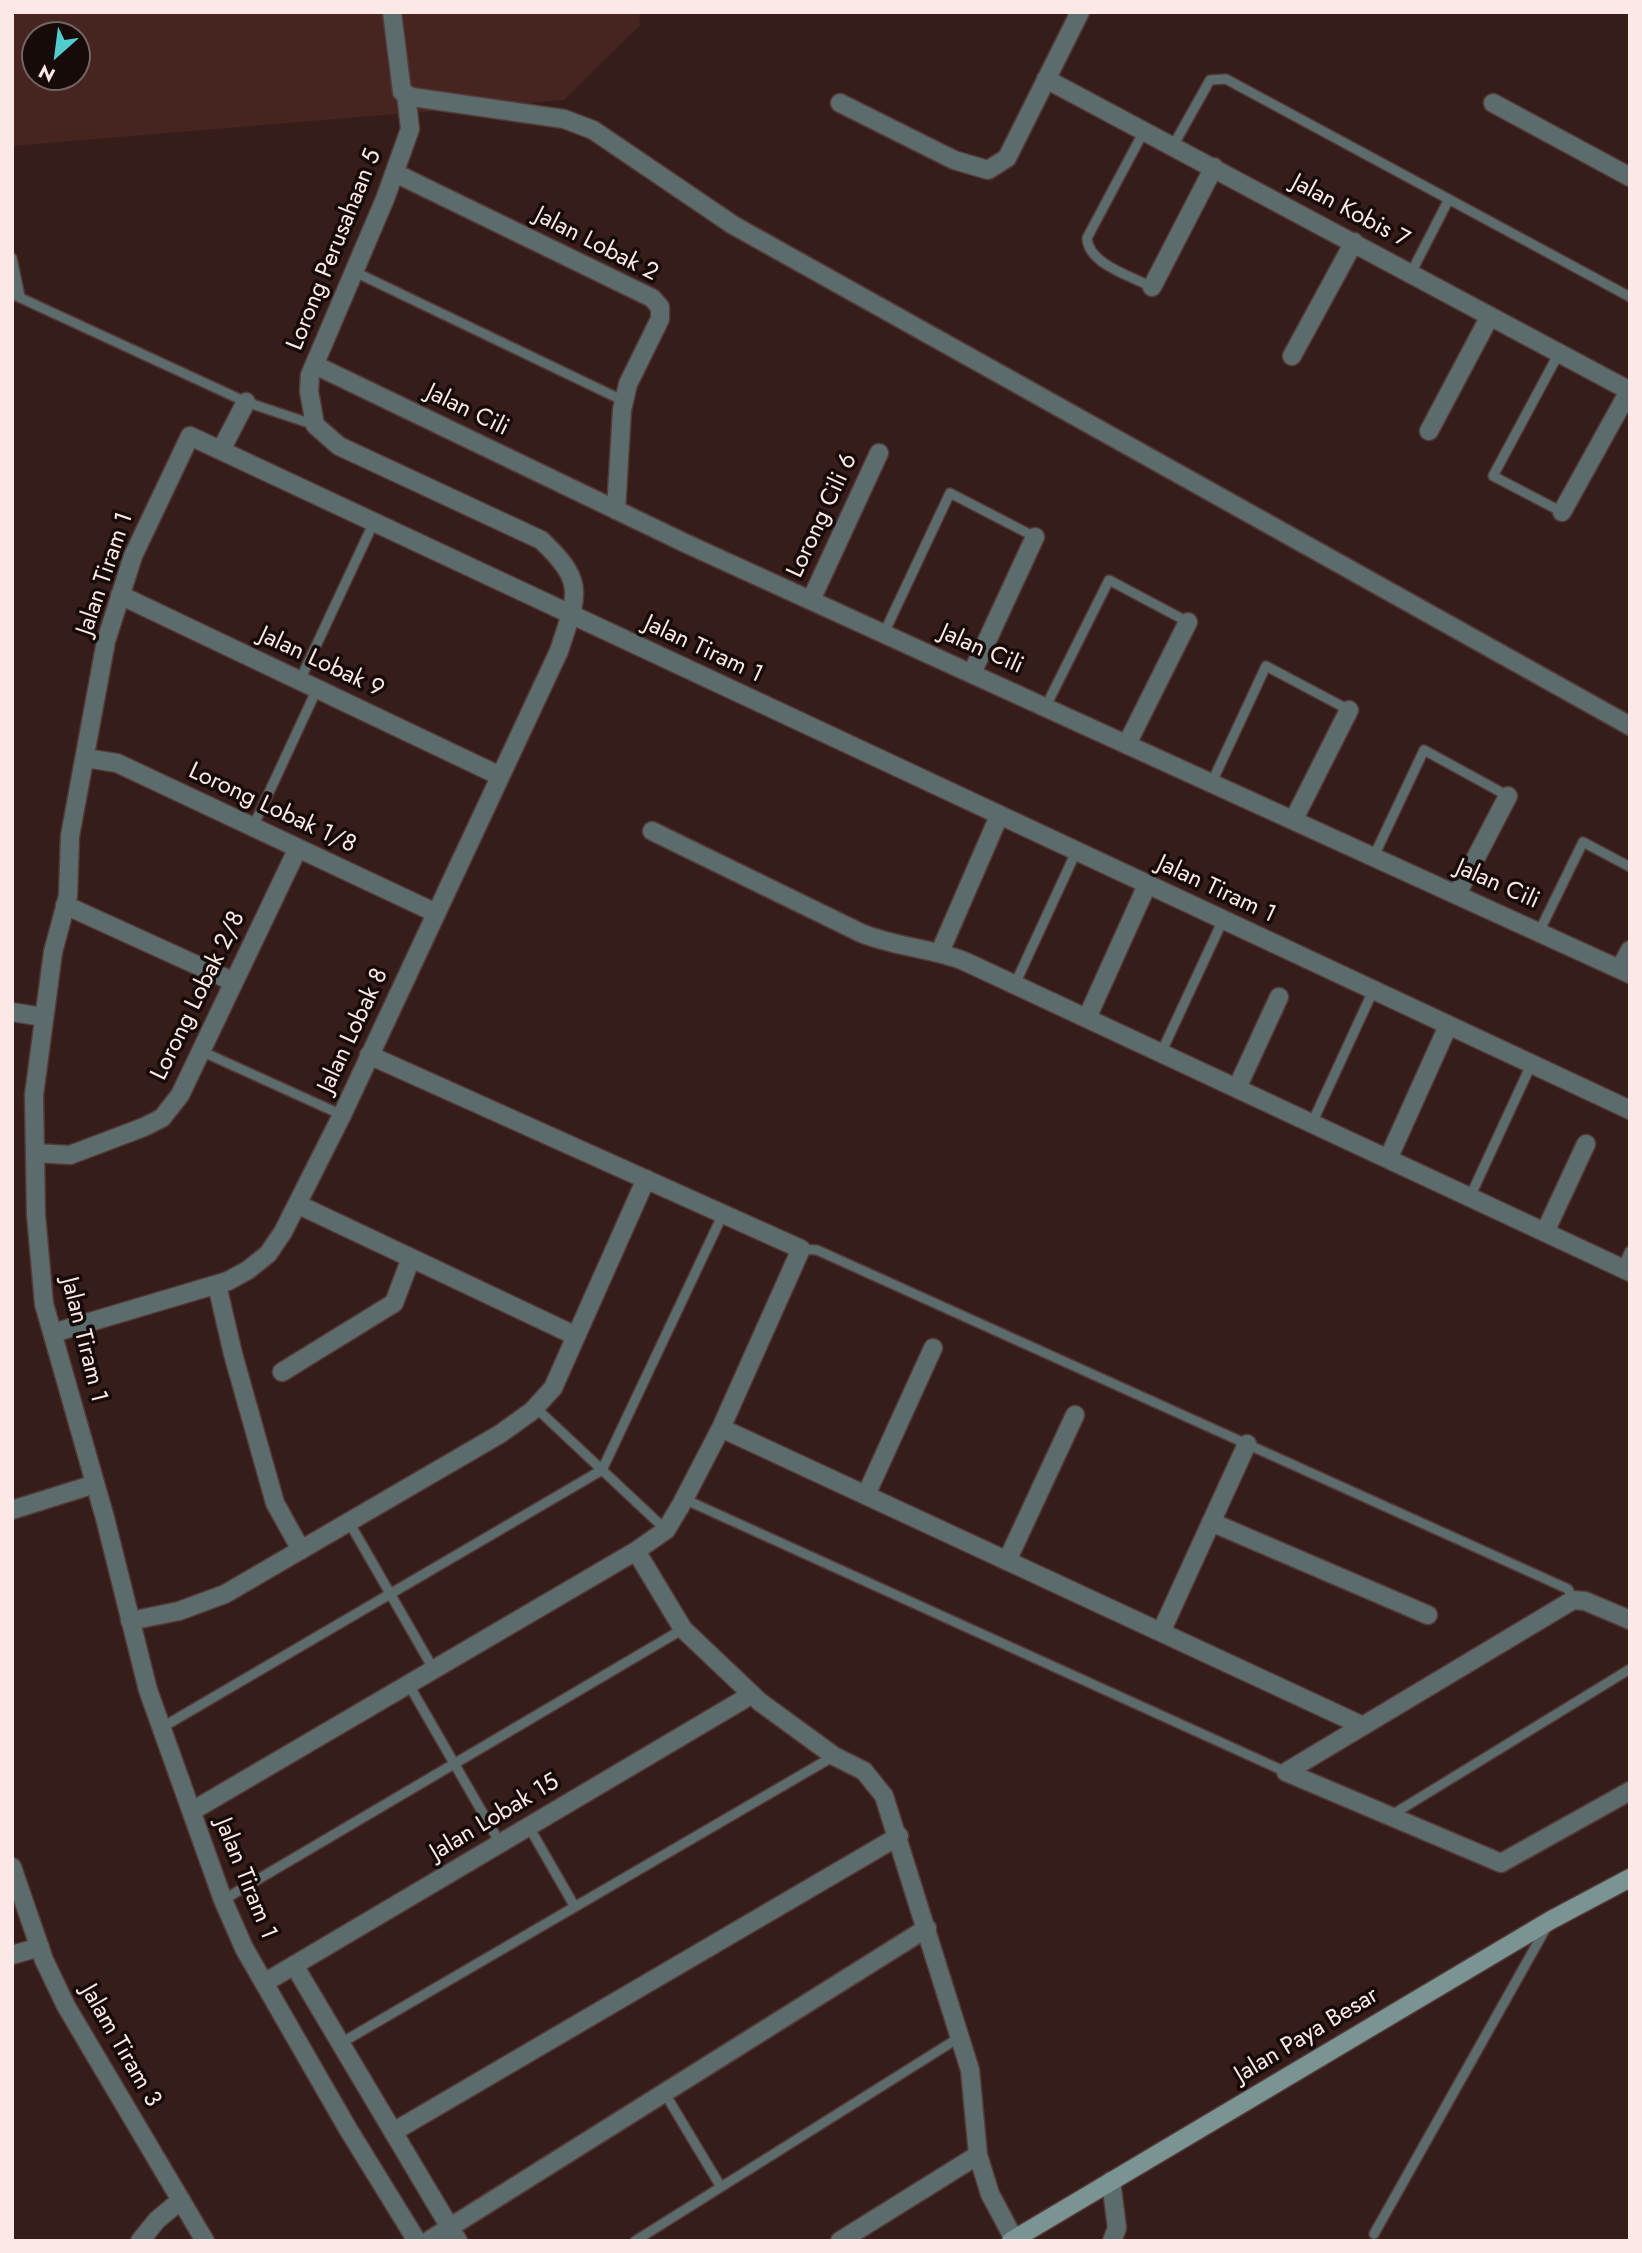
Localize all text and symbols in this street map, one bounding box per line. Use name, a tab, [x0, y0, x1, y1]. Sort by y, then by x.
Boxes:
north arrow	[21, 21, 91, 91]
text: N	[34, 58, 60, 89]
street label: Lorong Perusahaan 5	[282, 145, 388, 355]
street label: Jalan Kobis 7	[1286, 169, 1414, 255]
street label: Jalan Lobak 2	[529, 202, 663, 288]
street label: Jalan Cili	[421, 379, 513, 443]
street label: Lorong Cili 6	[782, 449, 864, 583]
street label: Jalan Tiram 1	[72, 509, 140, 639]
street label: Jalan Tiram 1	[639, 610, 767, 690]
street label: Jalan Cili	[935, 619, 1027, 681]
street label: Jalan Lobak 9	[254, 621, 388, 705]
street label: Lorong Lobak 1/8	[184, 758, 360, 860]
street label: Jalan Tiram 1	[1152, 850, 1280, 930]
street label: Jalan Cili	[1451, 854, 1543, 916]
street label: Lorong Lobak 2/8	[146, 907, 252, 1085]
street label: Jalan Lobak 8	[313, 964, 395, 1098]
street label: Jalan Tiram 1	[54, 1274, 112, 1406]
street label: Jalan Lobak 15	[425, 1768, 565, 1868]
street label: Jalan Tiram 1	[208, 1814, 282, 1944]
street label: Jalam Tiram 3	[73, 1980, 167, 2112]
street label: Jalan Paya Besar	[1230, 1982, 1384, 2090]

